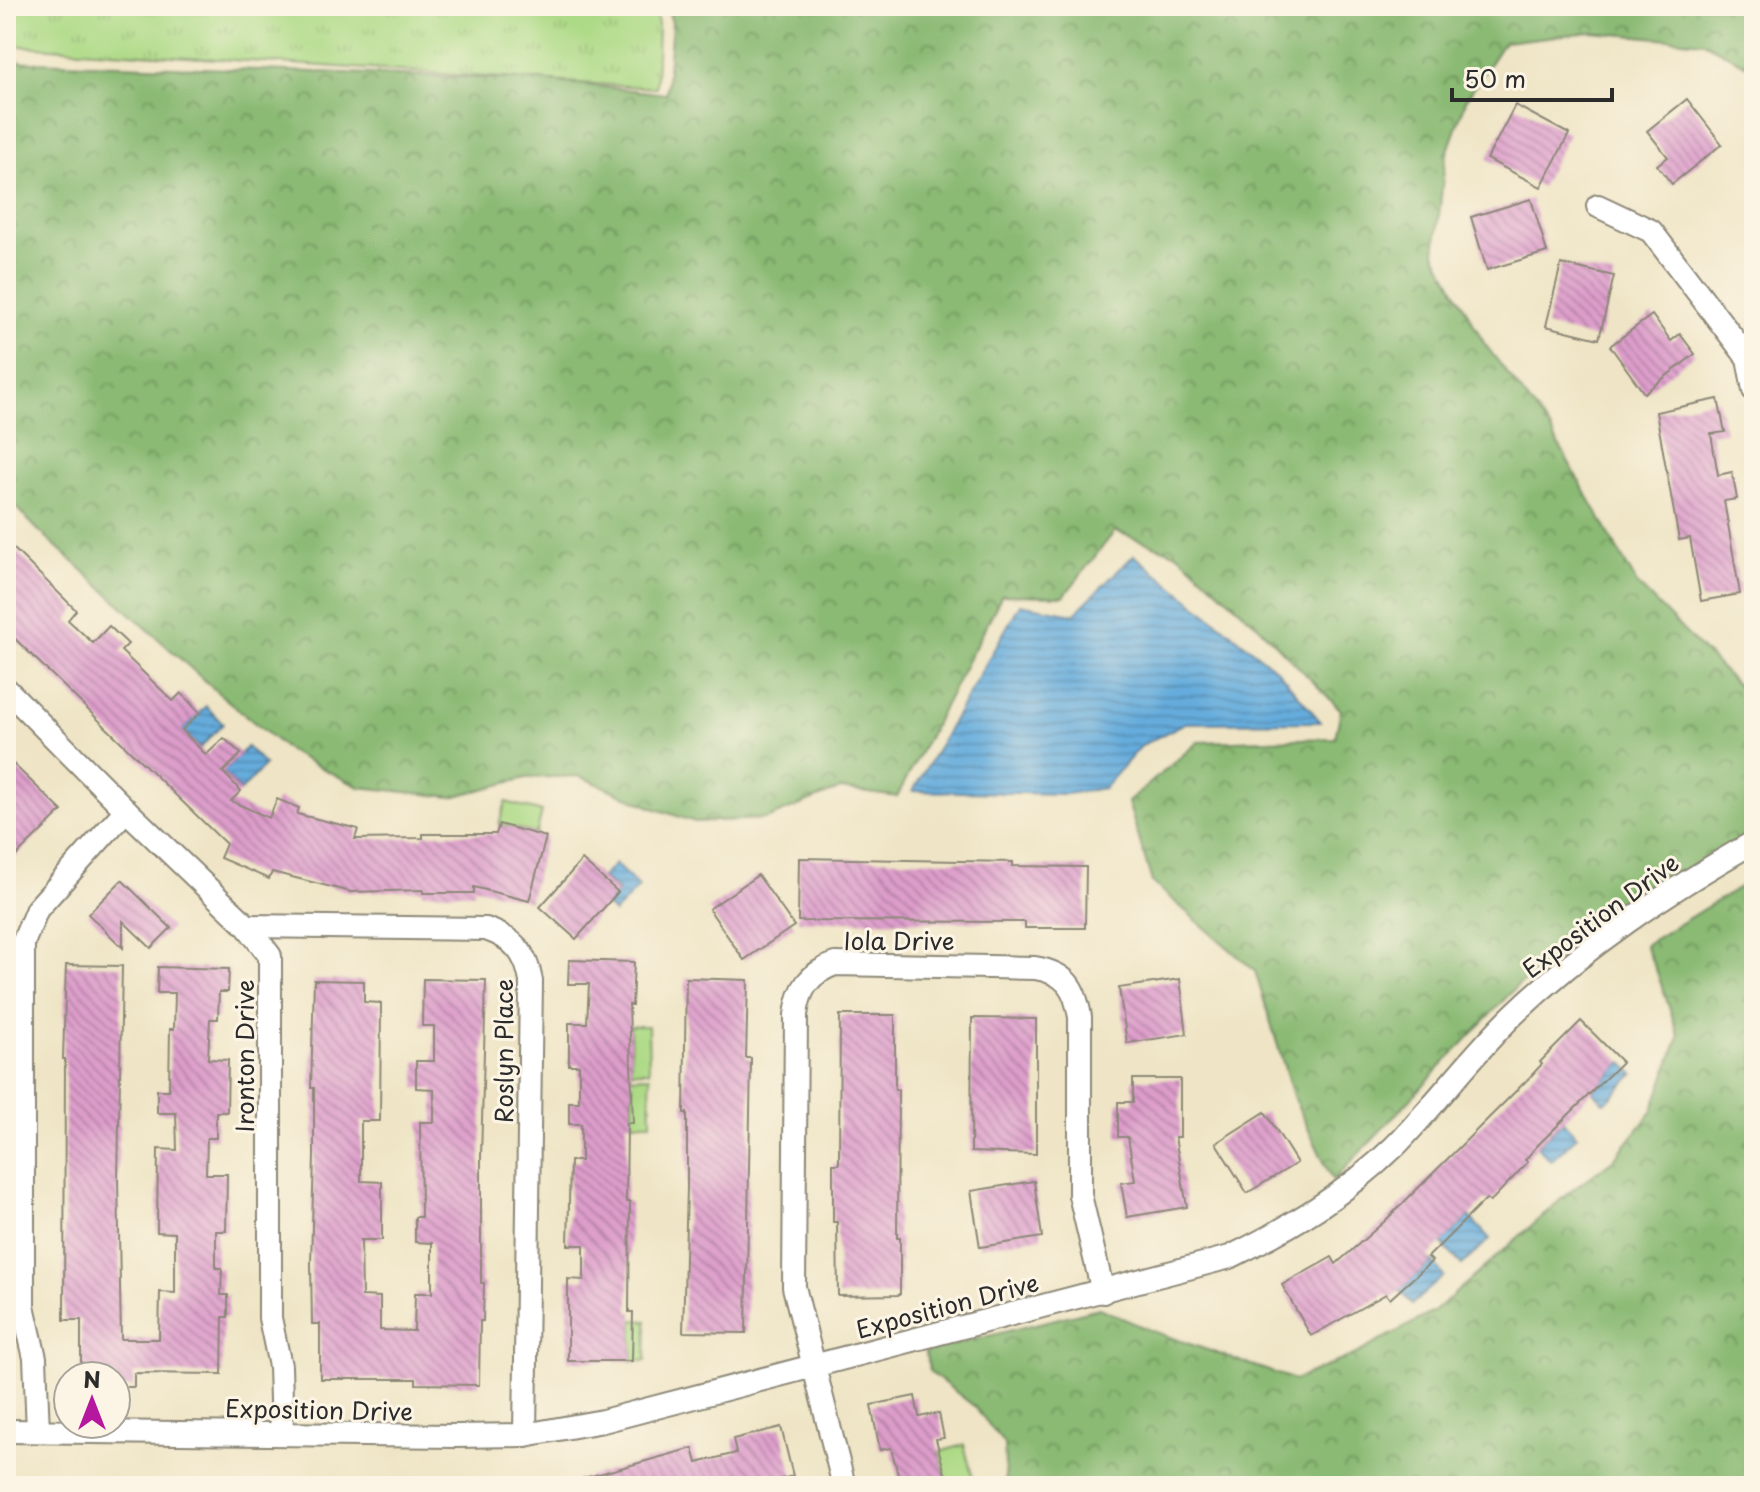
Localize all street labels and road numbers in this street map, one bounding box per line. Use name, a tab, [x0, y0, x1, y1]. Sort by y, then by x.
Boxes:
street label: Exposition Drive	[1514, 844, 1686, 986]
street label: Iola Drive	[844, 922, 954, 958]
street label: Ironton Drive	[226, 979, 262, 1133]
street label: Roslyn Place	[485, 979, 521, 1123]
street label: Exposition Drive	[852, 1263, 1042, 1347]
street label: Exposition Drive	[225, 1389, 413, 1429]

